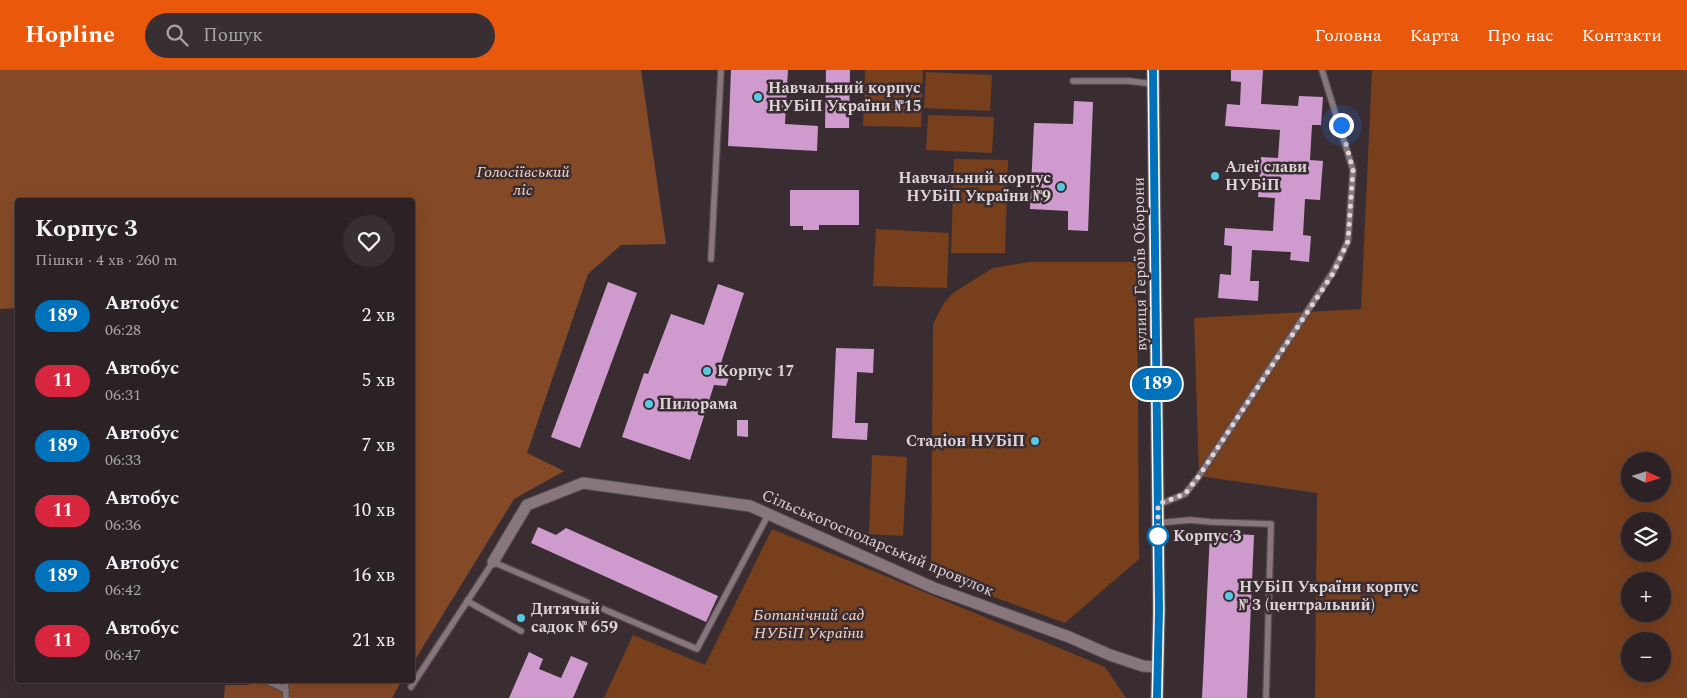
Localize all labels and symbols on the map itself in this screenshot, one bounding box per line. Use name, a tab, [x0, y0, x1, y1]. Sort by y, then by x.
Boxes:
place label: Навчальний корпус НУБіП України №15	[768, 76, 922, 118]
marker: Навчальний корпус НУБіП України №15	[752, 91, 764, 103]
your location	[1329, 113, 1354, 138]
place label: Алеї слави НУБіП	[1225, 155, 1307, 197]
park label: Голосіївський ліс	[476, 160, 570, 202]
place label: Навчальний корпус НУБіП України №9	[898, 166, 1051, 208]
marker: Алеї слави НУБіП	[1209, 170, 1221, 182]
street label: вулиця Героїв Оборони	[1126, 177, 1154, 351]
marker: Навчальний корпус НУБіП України №9	[1055, 181, 1067, 193]
place label: Корпус 17	[717, 359, 795, 383]
marker: Корпус 17	[701, 365, 713, 377]
line badge: 189	[1128, 368, 1186, 400]
place label: Пилорама	[659, 392, 738, 416]
marker: Пилорама	[643, 398, 655, 410]
place label: Стадіон НУБіП	[906, 429, 1025, 453]
marker: Стадіон НУБіП	[1029, 435, 1041, 447]
north arrow	[1621, 452, 1671, 502]
street label: Сільськогосподарський провулок	[758, 483, 998, 603]
place label: Корпус 3	[1173, 524, 1242, 548]
marker: Корпус 3	[1147, 525, 1169, 547]
place label: НУБіП України корпус № 3 (центральний)	[1239, 575, 1419, 617]
marker: НУБіП України корпус № 3 (центральний)	[1223, 590, 1235, 602]
place label: Дитячий садок № 659	[531, 597, 618, 639]
park label: Ботанічний сад НУБіП України	[753, 603, 865, 645]
marker: Дитячий садок № 659	[515, 612, 527, 624]

